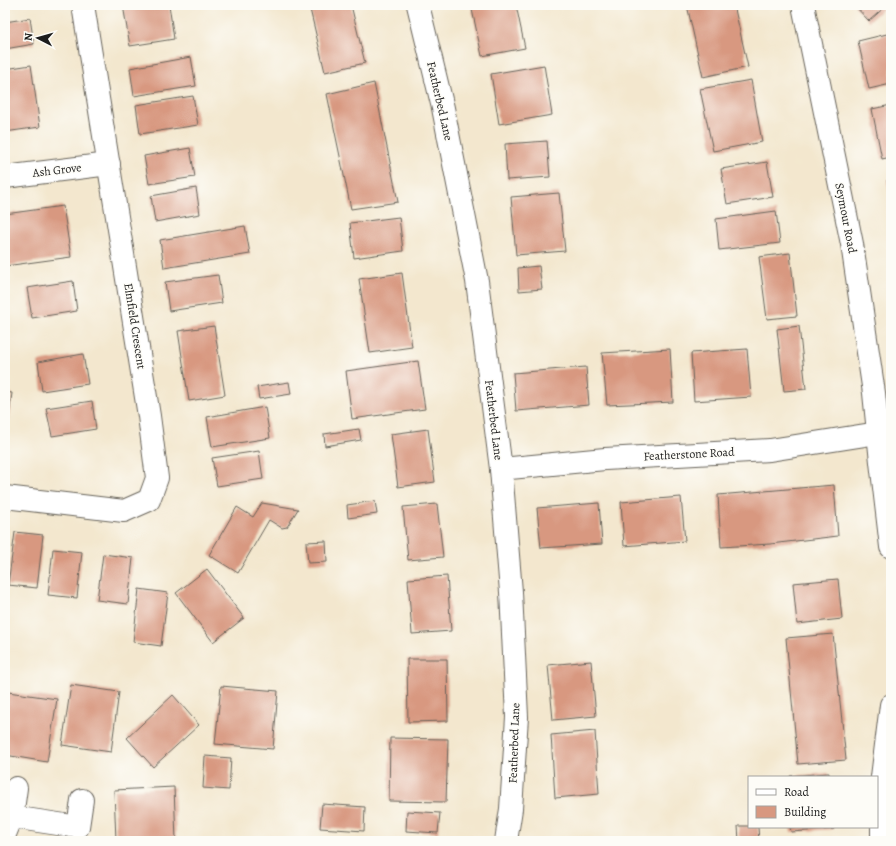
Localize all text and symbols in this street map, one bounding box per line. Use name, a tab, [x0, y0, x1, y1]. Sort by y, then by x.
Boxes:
north arrow	[18, 18, 58, 58]
text: N	[21, 32, 36, 42]
street label: Featherbed Lane	[423, 60, 457, 142]
street label: Ash Grove	[31, 159, 82, 181]
street label: Seymour Road	[831, 181, 861, 255]
street label: Elmfield Crescent	[120, 282, 150, 370]
street label: Featherbed Lane	[481, 379, 507, 461]
street label: Featherstone Road	[643, 444, 735, 464]
street label: Featherbed Lane	[505, 702, 523, 784]
legend	[748, 776, 878, 828]
text: Road	[784, 784, 810, 800]
text: Building	[784, 804, 826, 820]

